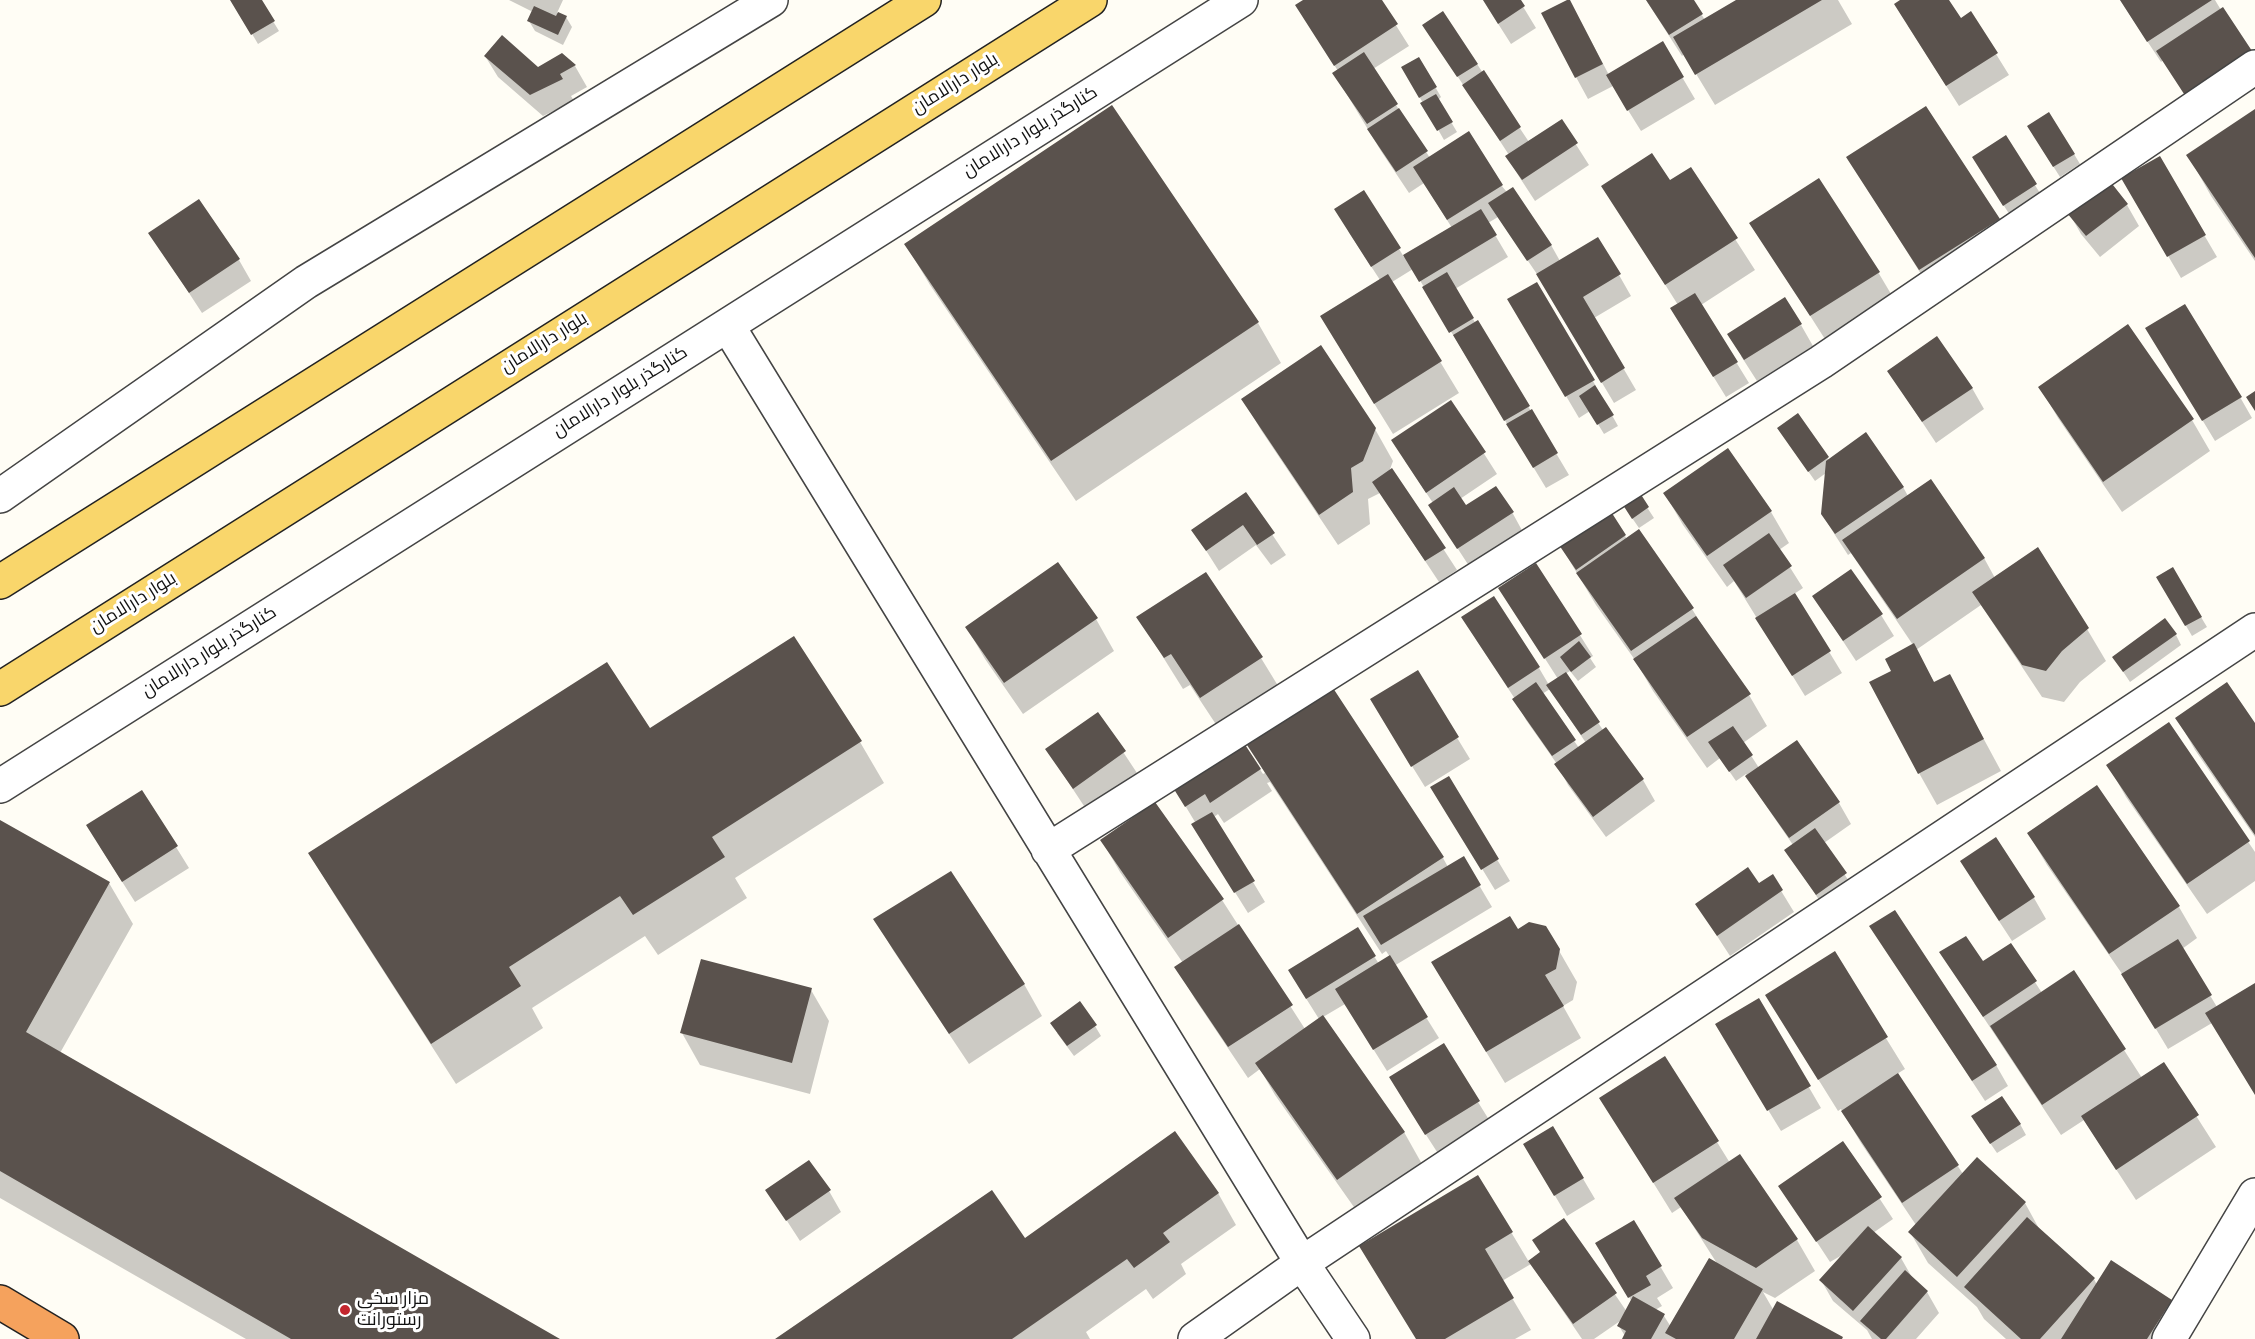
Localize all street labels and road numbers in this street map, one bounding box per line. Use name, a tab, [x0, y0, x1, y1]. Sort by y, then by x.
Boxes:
street label: بلوار دارالامان	[909, 50, 1003, 120]
street label: کنارگذر بلوار دارالامان	[960, 83, 1102, 183]
street label: بلوار دارالامان	[498, 309, 592, 379]
street label: کنارگذر بلوار دارالامان	[550, 343, 692, 443]
street label: بلوار دارالامان	[87, 569, 181, 639]
street label: کنارگذر بلوار دارالامان	[139, 603, 281, 703]

